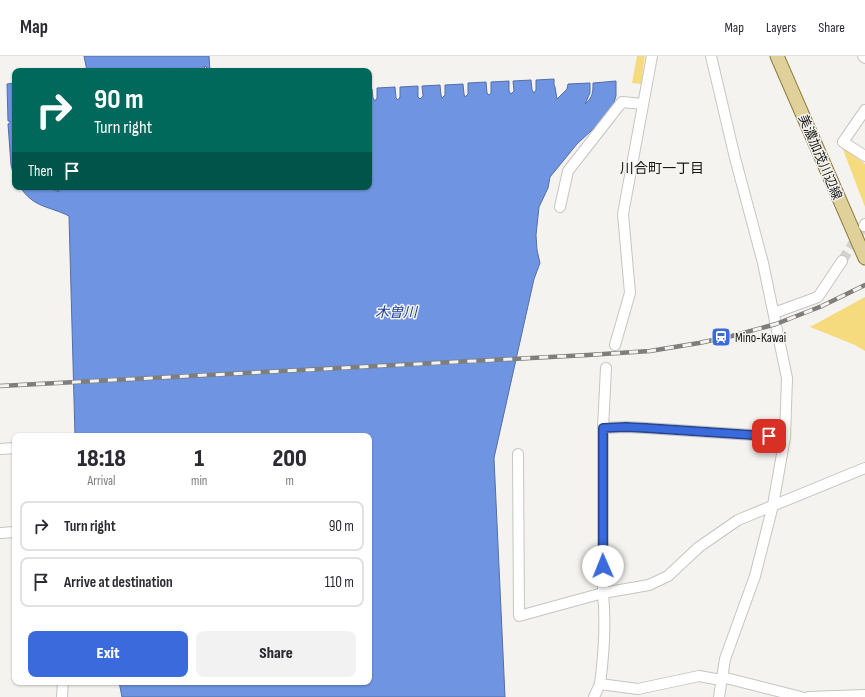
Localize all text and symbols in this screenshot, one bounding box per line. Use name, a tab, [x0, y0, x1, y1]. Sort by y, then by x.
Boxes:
text: Map	[20, 16, 48, 39]
text: Map	[724, 19, 744, 36]
text: Layers	[766, 19, 796, 36]
text: Share	[818, 19, 845, 36]
text: 90 m	[94, 83, 144, 116]
icon: right	[28, 84, 80, 136]
street label: 美濃加茂川辺線	[795, 112, 845, 202]
text: Turn right	[94, 117, 152, 138]
icon: arrive	[61, 160, 83, 182]
district label: 川合町一丁目	[620, 160, 704, 177]
text: Then	[28, 162, 53, 181]
water label: 木曽川	[375, 304, 419, 321]
station icon: Mino-Kawai	[710, 326, 732, 348]
place label: Mino-Kawai	[735, 330, 786, 346]
pin	[752, 419, 786, 453]
icon: arrive	[758, 425, 780, 447]
text: 18:18	[77, 444, 126, 473]
text: 1	[194, 444, 204, 473]
text: 200	[273, 444, 307, 473]
text: Arrival	[88, 473, 116, 489]
text: min	[191, 473, 207, 489]
text: m	[286, 473, 294, 489]
icon: right	[30, 515, 52, 537]
text: Turn right	[64, 517, 116, 536]
text: 90 m	[329, 517, 354, 536]
position arrow	[582, 545, 624, 587]
icon: arrive	[30, 571, 52, 593]
text: Arrive at destination	[64, 573, 173, 592]
text: 110 m	[325, 573, 354, 592]
button: Exit	[28, 631, 188, 677]
button: Share	[196, 631, 356, 677]

